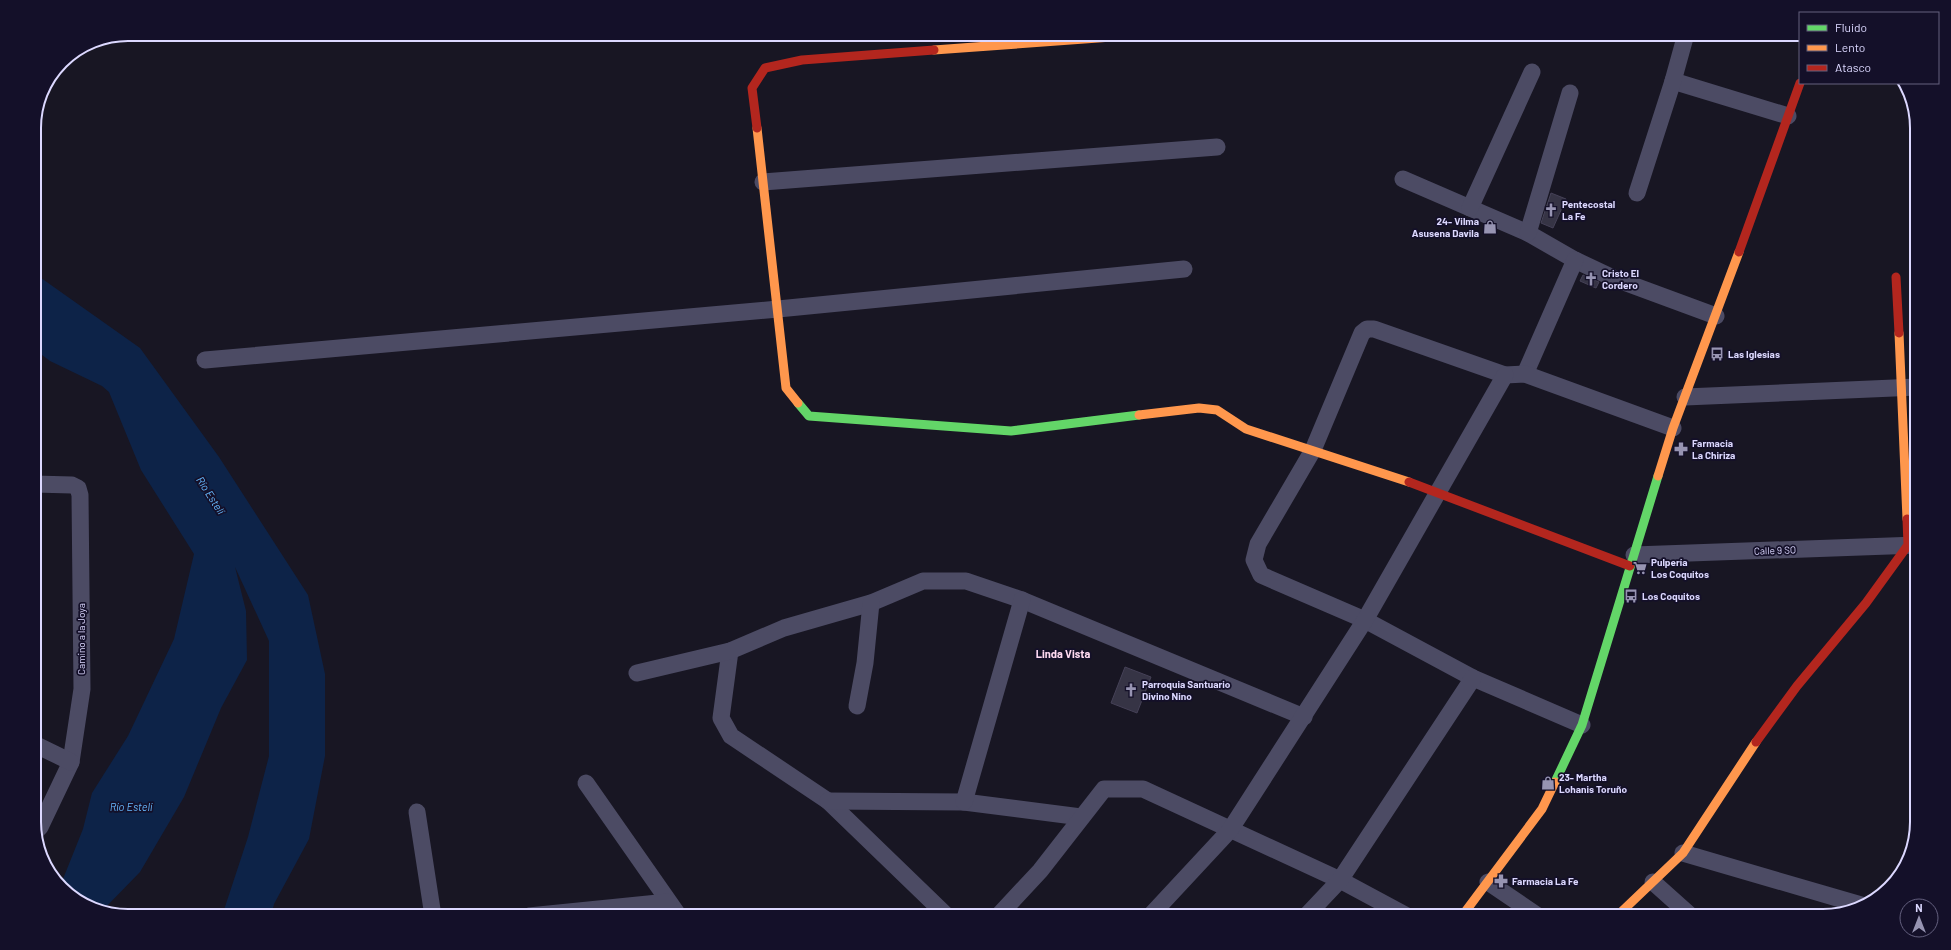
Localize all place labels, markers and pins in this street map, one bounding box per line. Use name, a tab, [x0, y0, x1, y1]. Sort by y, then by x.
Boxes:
place label: Pentecostal La Fe	[1562, 198, 1615, 222]
church icon: Pentecostal La Fe	[1543, 202, 1559, 218]
place label: 24- Vilma Asusena Davila	[1412, 215, 1479, 239]
shop icon: 24- Vilma Asusena Davila	[1482, 219, 1498, 235]
place label: Cristo El Cordero	[1602, 267, 1639, 291]
church icon: Cristo El Cordero	[1583, 271, 1599, 287]
bus stop icon: Las Iglesias	[1709, 346, 1725, 362]
place label: Las Iglesias	[1728, 348, 1780, 360]
place label: Farmacia La Chiriza	[1692, 437, 1735, 461]
pharmacy icon: Farmacia La Chiriza	[1673, 441, 1689, 457]
place label: Pulpería Los Coquitos	[1651, 556, 1709, 580]
supermarket icon: Pulpería Los Coquitos	[1632, 560, 1648, 576]
bus stop icon: Los Coquitos	[1623, 588, 1639, 604]
place label: Los Coquitos	[1642, 590, 1700, 602]
place label: Parroquia Santuario Divino Nino	[1142, 678, 1231, 702]
church icon: Parroquia Santuario Divino Nino	[1123, 682, 1139, 698]
place label: 23- Martha Lohanis Toruño	[1559, 771, 1627, 795]
shop icon: 23- Martha Lohanis Toruño	[1540, 775, 1556, 791]
pharmacy icon: Farmacia La Fe	[1493, 873, 1509, 889]
place label: Farmacia La Fe	[1512, 875, 1579, 887]

